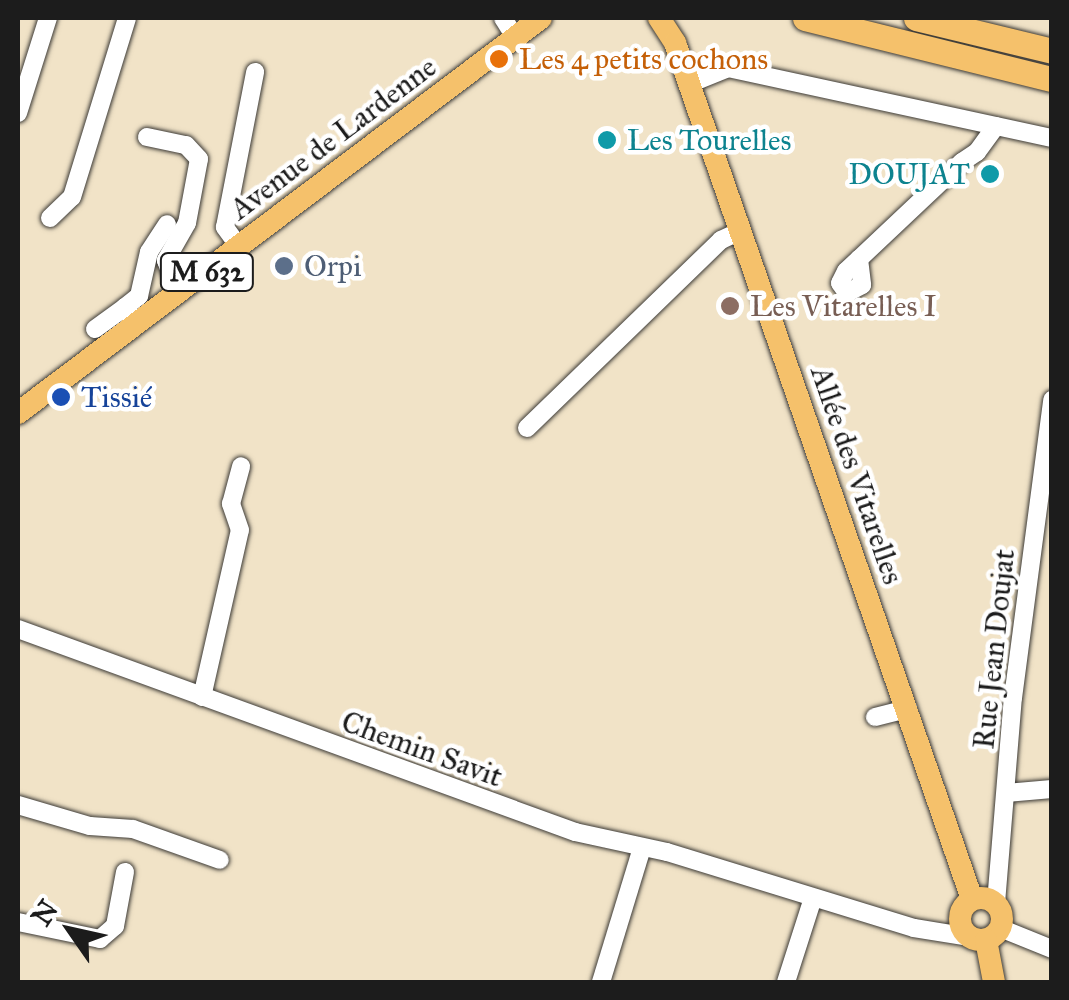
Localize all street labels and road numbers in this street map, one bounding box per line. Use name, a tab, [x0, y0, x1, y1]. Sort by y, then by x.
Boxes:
street label: Avenue de Lardenne	[223, 49, 443, 227]
road number: M 632	[160, 249, 254, 295]
street label: Allée des Vitarelles	[803, 361, 911, 589]
street label: Rue Jean Doujat	[966, 547, 1022, 751]
street label: Chemin Savit	[337, 703, 507, 795]

